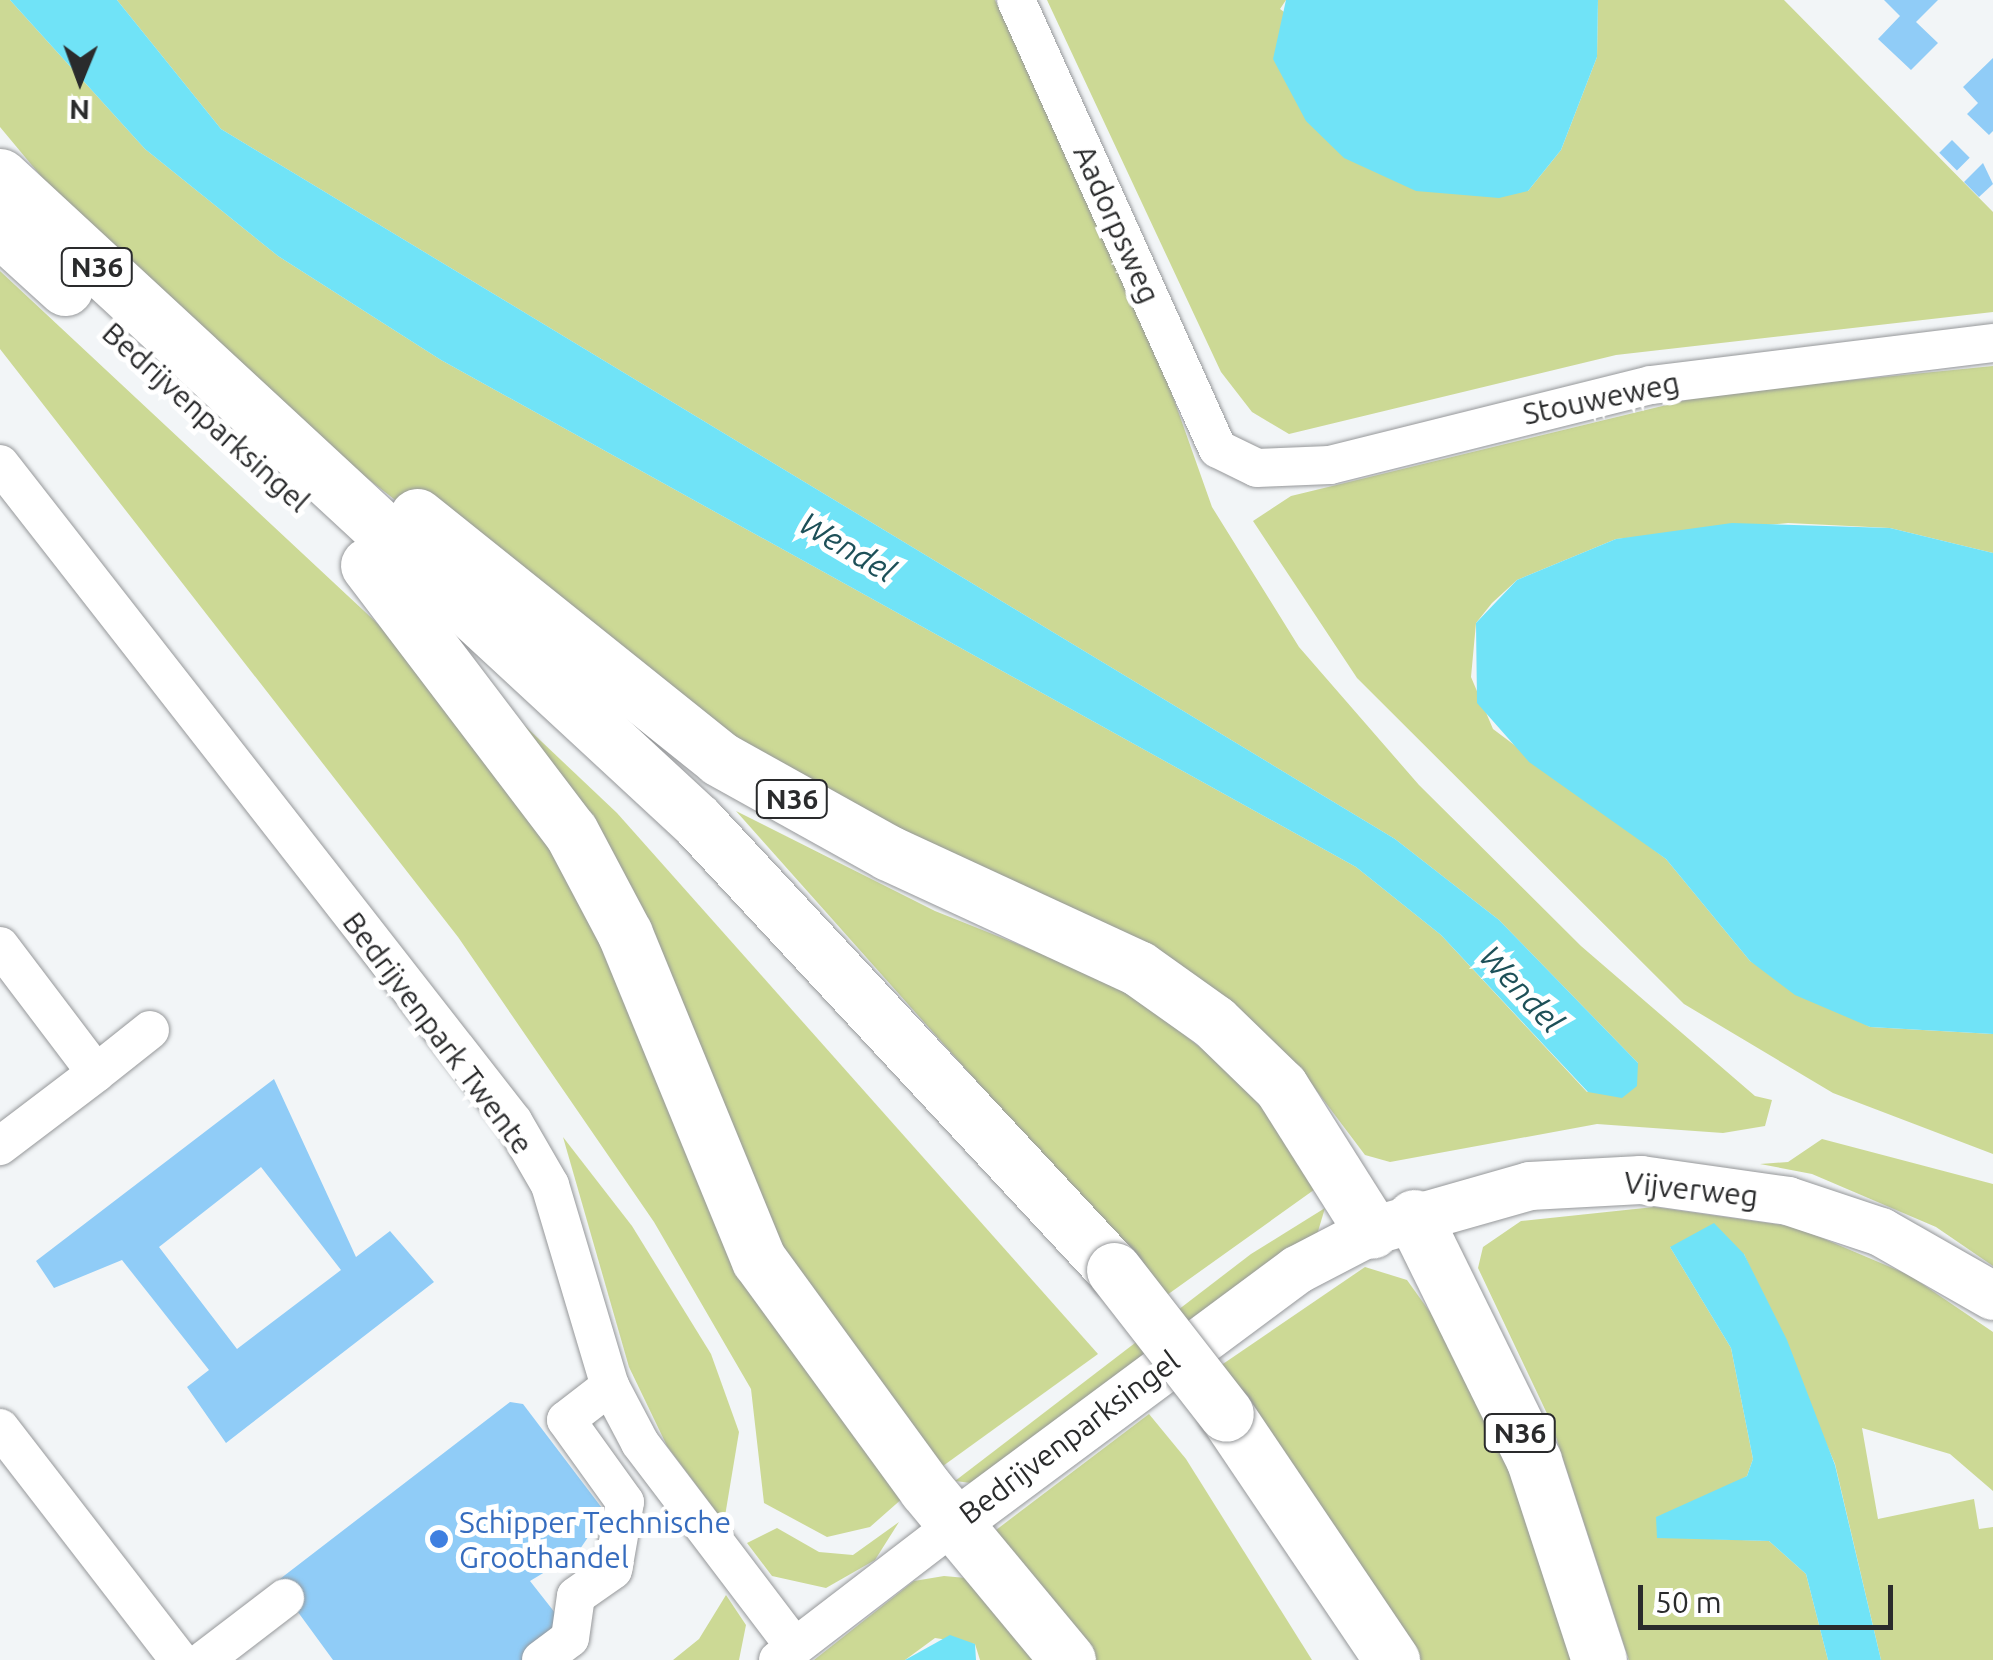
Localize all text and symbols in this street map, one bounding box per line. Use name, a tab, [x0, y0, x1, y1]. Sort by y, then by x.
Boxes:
north arrow	[30, 30, 130, 130]
text: N	[69, 95, 90, 126]
street label: Aadorpsweg	[1066, 139, 1168, 309]
road number: N36	[59, 244, 134, 290]
street label: Bedrijvenparksingel	[95, 315, 317, 519]
street label: Stouweweg	[1520, 364, 1682, 432]
water label: Wendel	[793, 503, 903, 591]
road number: N36	[754, 776, 830, 822]
street label: Bedrijvenpark Twente	[335, 905, 541, 1161]
water label: Wendel	[1472, 938, 1572, 1040]
street label: Vijverweg	[1622, 1164, 1760, 1214]
street label: Bedrijvenparksingel	[952, 1343, 1186, 1531]
road number: N36	[1482, 1410, 1558, 1456]
place label: Schipper Technische Groothandel	[459, 1504, 731, 1574]
marker: Schipper Technische Groothandel	[428, 1528, 450, 1550]
scale bar	[1643, 1565, 1898, 1627]
text: 50 m	[1655, 1585, 1722, 1619]

